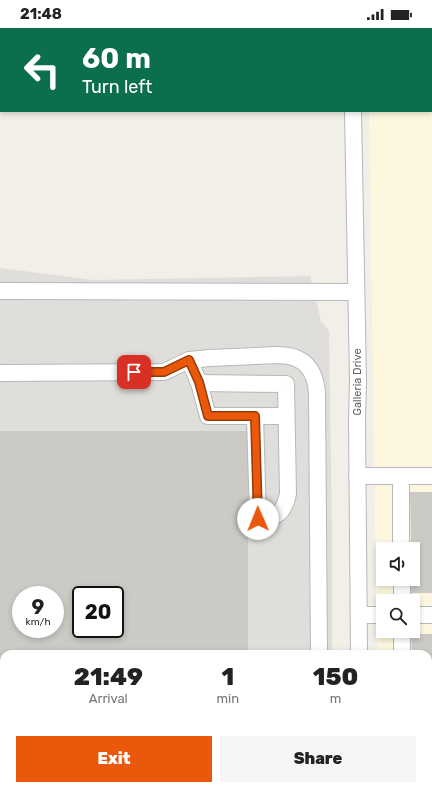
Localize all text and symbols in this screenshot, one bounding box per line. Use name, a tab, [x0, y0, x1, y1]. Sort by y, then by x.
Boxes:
text: 21:48	[20, 5, 62, 23]
text: 60 m	[82, 42, 151, 75]
icon: left	[16, 44, 68, 96]
text: Turn left	[82, 76, 152, 98]
street label: Galleria Drive	[351, 348, 364, 416]
pin	[117, 355, 151, 389]
icon: arrive	[123, 361, 145, 383]
position arrow	[237, 498, 279, 540]
map controls	[376, 542, 420, 638]
button: sound	[376, 542, 420, 586]
speed limit sign: 20	[72, 586, 124, 638]
button: search	[376, 594, 420, 638]
text: 9	[32, 595, 44, 619]
text: km/h	[26, 616, 50, 628]
text: 21:49	[74, 663, 143, 691]
text: 1	[222, 663, 234, 691]
text: 150	[313, 663, 358, 691]
text: Arrival	[89, 691, 128, 706]
text: min	[217, 691, 239, 706]
text: m	[330, 691, 341, 706]
button: Exit	[16, 736, 212, 782]
button: Share	[220, 736, 416, 782]

